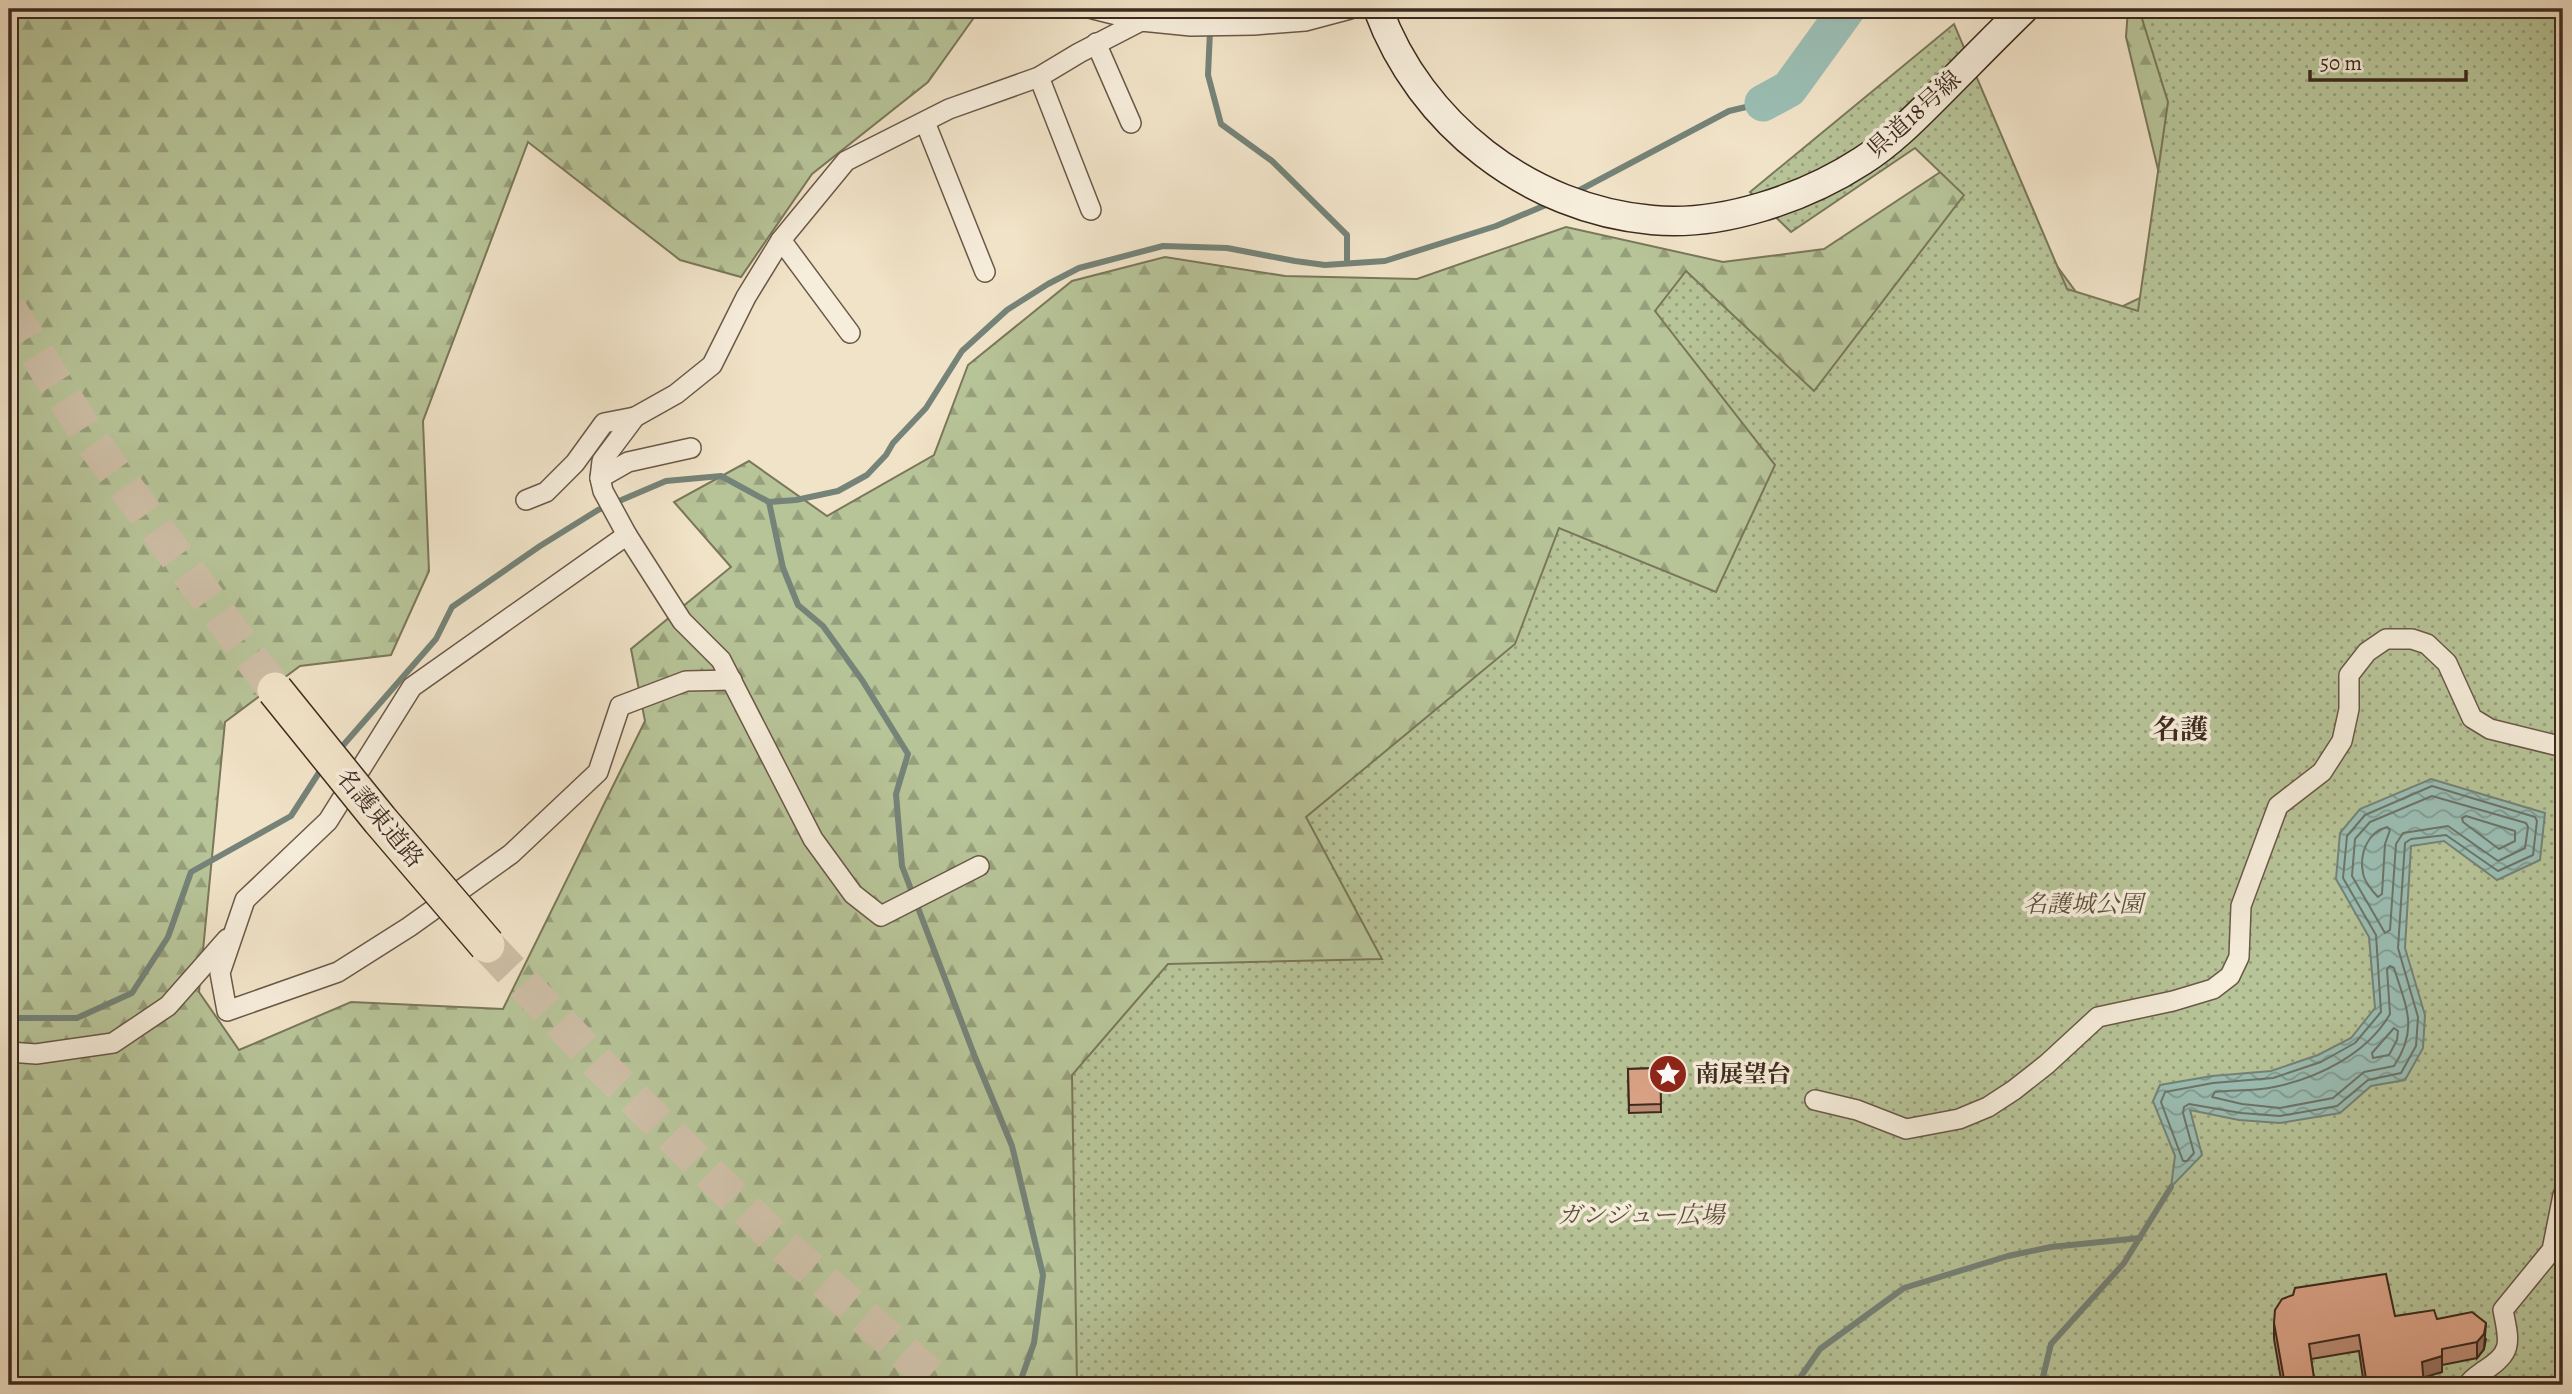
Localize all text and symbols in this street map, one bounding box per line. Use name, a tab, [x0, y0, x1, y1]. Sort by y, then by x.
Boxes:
scale bar	[2310, 38, 2465, 82]
text: 50 m	[2320, 49, 2362, 77]
street label: 県道18号線	[1860, 63, 1968, 165]
district label: 名護	[2152, 711, 2208, 749]
street label: 名護東道路	[329, 762, 431, 874]
park label: 名護城公園	[2023, 888, 2147, 920]
place icon: 南展望台	[1647, 1053, 1689, 1095]
place label: 南展望台	[1695, 1058, 1791, 1090]
park label: ガンジュー広場	[1558, 1199, 1726, 1231]

